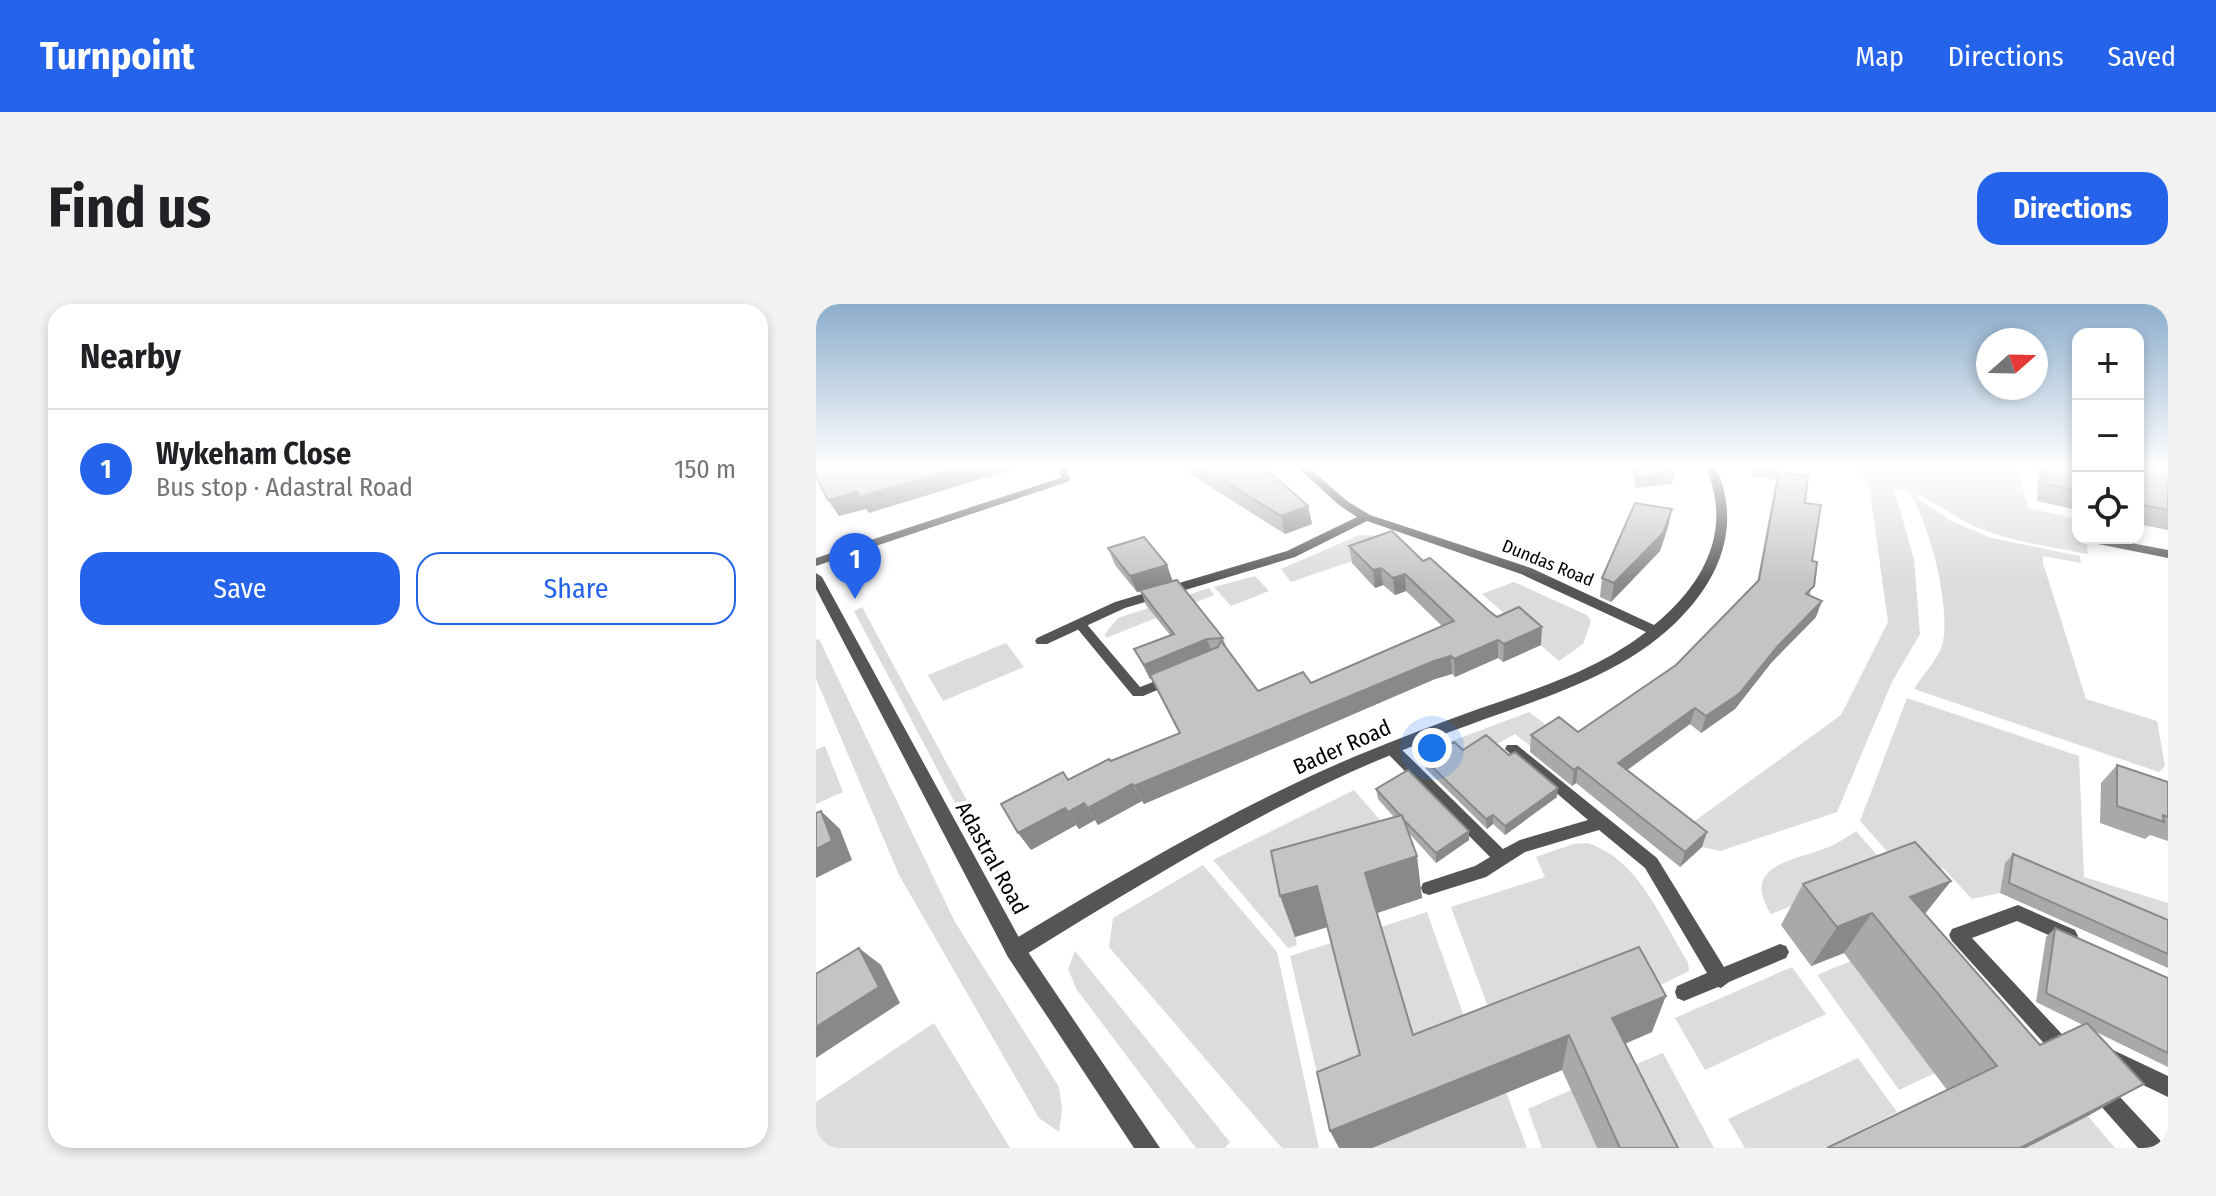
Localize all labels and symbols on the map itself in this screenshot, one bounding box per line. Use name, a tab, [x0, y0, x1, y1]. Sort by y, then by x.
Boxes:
north arrow	[1976, 328, 2048, 400]
pin: 1	[829, 533, 881, 599]
street label: Dundas Road	[1499, 535, 1597, 591]
street label: Bader Road	[1289, 714, 1395, 780]
your location	[1412, 728, 1452, 768]
street label: Adastral Road	[950, 797, 1034, 919]

